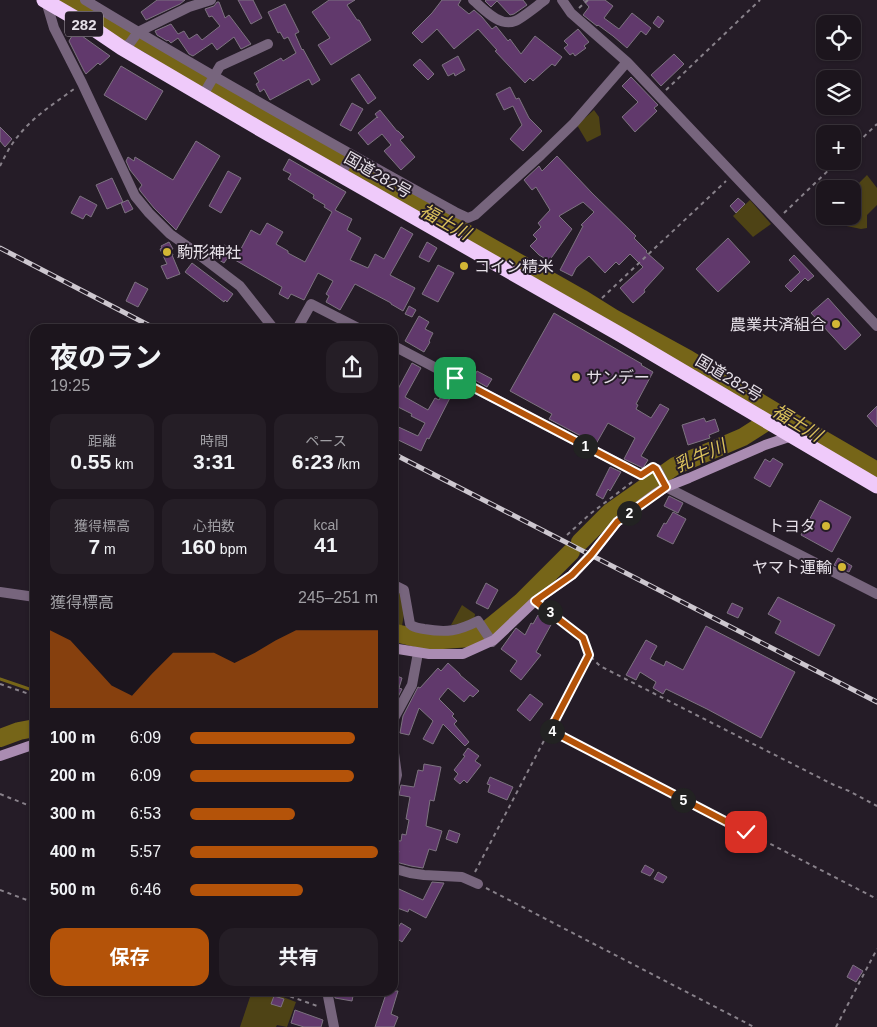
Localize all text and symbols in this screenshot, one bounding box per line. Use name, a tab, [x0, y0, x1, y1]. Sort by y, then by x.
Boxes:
road number: 282	[65, 12, 103, 36]
map controls	[816, 15, 861, 225]
button: locate	[816, 15, 861, 60]
button: layers	[816, 70, 861, 115]
button: +	[816, 125, 861, 170]
street label: 国道282号	[341, 149, 415, 201]
button: −	[816, 180, 861, 225]
water label: 福士川	[417, 200, 475, 245]
place label: 駒形神社	[177, 244, 241, 261]
marker: 駒形神社	[161, 246, 173, 258]
place label: コイン精米	[474, 258, 554, 275]
marker: コイン精米	[458, 260, 470, 272]
place label: 農業共済組合	[730, 316, 826, 333]
marker: 農業共済組合	[830, 318, 842, 330]
button: share	[326, 341, 378, 393]
text: 夜のラン	[50, 342, 162, 373]
street label: 国道282号	[693, 351, 765, 405]
pin	[434, 357, 476, 399]
icon: arrive	[441, 364, 469, 392]
place label: サンデー	[586, 369, 650, 386]
marker: サンデー	[570, 371, 582, 383]
text: 19:25	[50, 377, 90, 394]
water label: 福士川	[769, 401, 827, 447]
text: 距離	[88, 433, 116, 449]
text: 時間	[200, 433, 228, 449]
text: ペース	[305, 433, 347, 449]
pin: 1	[572, 434, 598, 458]
water label: 乳牛川	[671, 435, 731, 476]
text: 1	[582, 438, 589, 454]
text: 0.55	[70, 450, 111, 473]
text: 3:31	[193, 450, 235, 473]
text: 6:23	[292, 450, 334, 473]
text: km	[111, 456, 134, 472]
text: /km	[334, 456, 360, 472]
pin: 2	[616, 500, 642, 526]
text: 2	[626, 505, 633, 521]
text: kcal	[314, 517, 338, 533]
text: 獲得標高	[74, 518, 130, 534]
text: 心拍数	[193, 518, 235, 534]
place label: トヨタ	[768, 518, 816, 535]
marker: トヨタ	[820, 520, 832, 532]
text: 41	[314, 533, 338, 556]
text: 7	[88, 535, 100, 558]
text: 160	[181, 535, 216, 558]
text: m	[100, 541, 116, 557]
text: bpm	[216, 541, 247, 557]
place label: ヤマト運輸	[752, 559, 832, 576]
marker: ヤマト運輸	[836, 561, 848, 573]
text: 245–251 m	[298, 589, 378, 606]
text: 獲得標高	[50, 594, 114, 611]
pin: 3	[538, 600, 562, 624]
text: 3	[547, 604, 554, 620]
pin: 4	[540, 718, 564, 744]
text: 4	[549, 723, 556, 739]
text: 100 m	[50, 729, 95, 746]
text: 6:09	[130, 729, 161, 746]
text: 200 m	[50, 767, 95, 784]
text: 6:09	[130, 767, 161, 784]
pin: 5	[670, 788, 696, 812]
text: 5	[680, 792, 687, 808]
text: 300 m	[50, 805, 95, 822]
text: 6:53	[130, 805, 161, 822]
pin	[725, 811, 767, 853]
icon: check	[732, 818, 760, 846]
text: 400 m	[50, 843, 95, 860]
text: 5:57	[130, 843, 161, 860]
text: 500 m	[50, 881, 95, 898]
text: 6:46	[130, 881, 161, 898]
button: 保存	[50, 928, 209, 986]
button: 共有	[219, 928, 378, 986]

